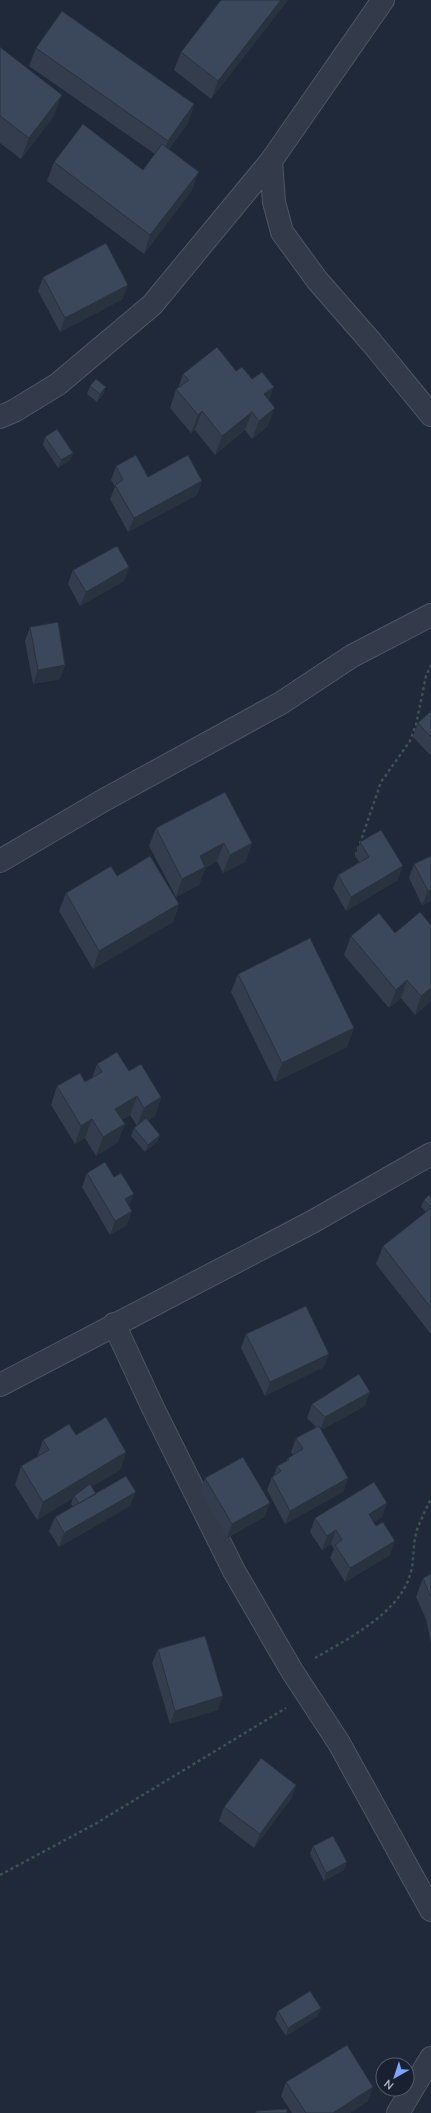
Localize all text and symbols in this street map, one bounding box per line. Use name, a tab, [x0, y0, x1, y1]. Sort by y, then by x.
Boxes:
north arrow	[375, 2057, 415, 2097]
text: N	[381, 2077, 396, 2093]

